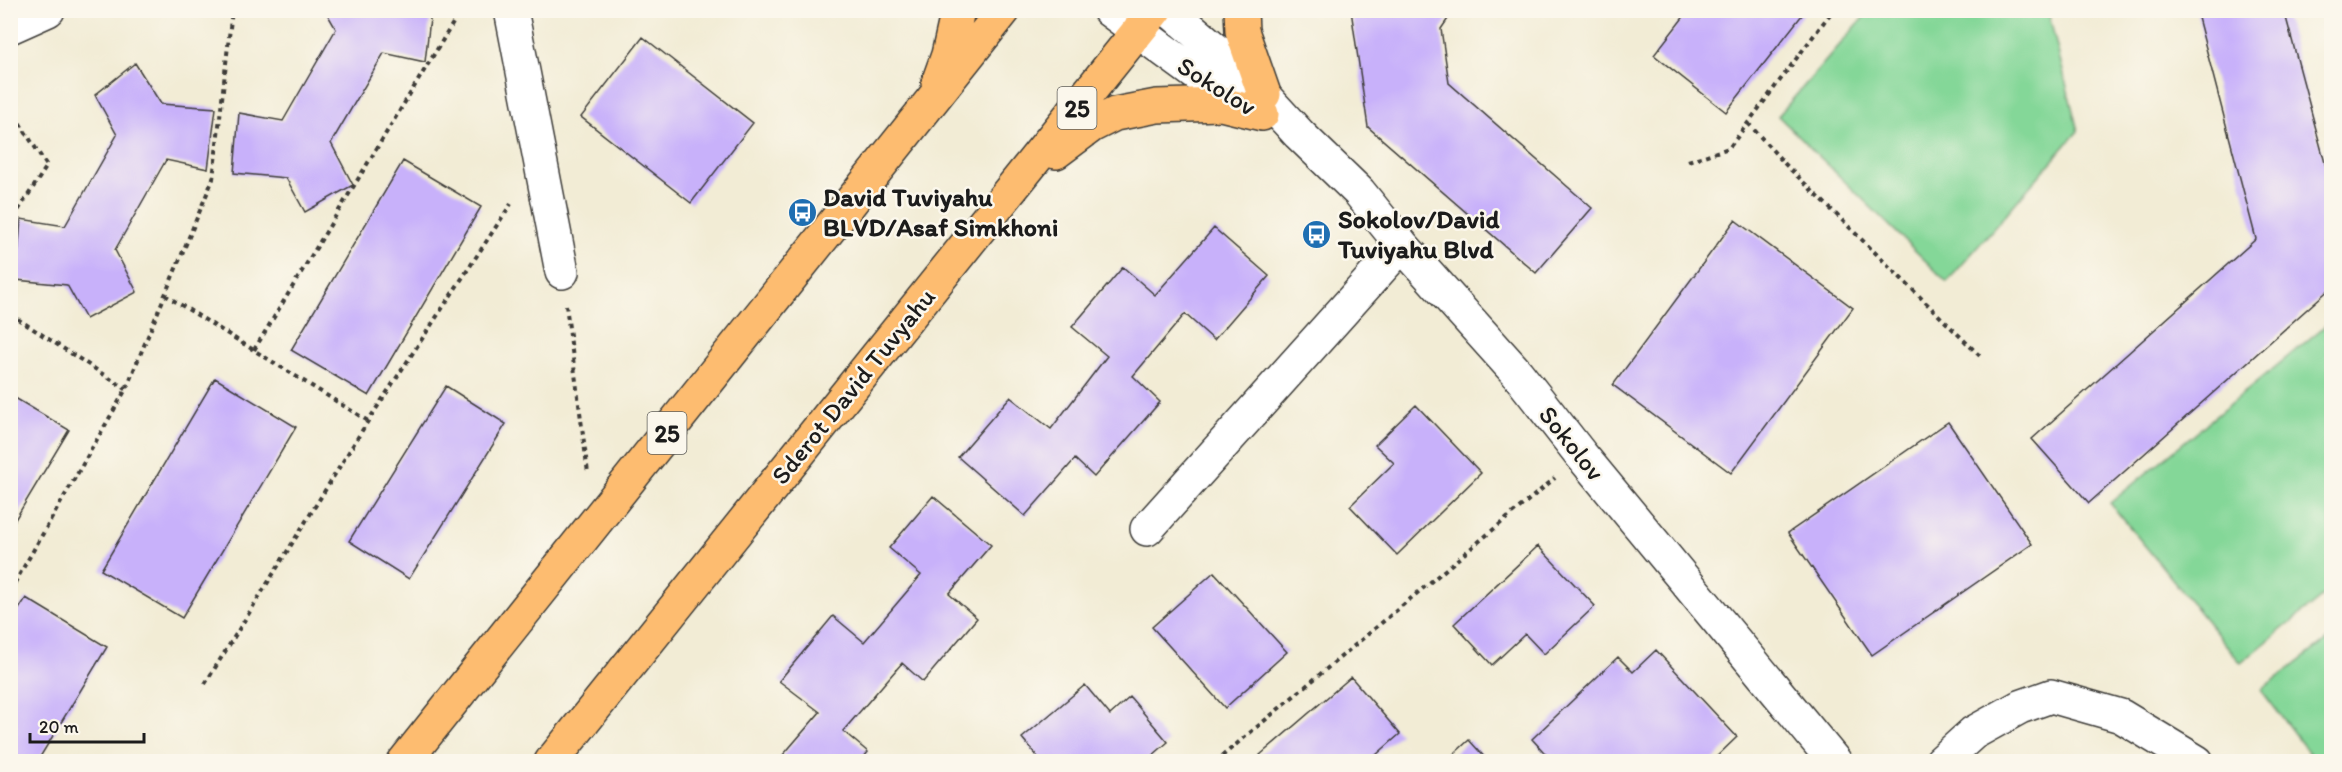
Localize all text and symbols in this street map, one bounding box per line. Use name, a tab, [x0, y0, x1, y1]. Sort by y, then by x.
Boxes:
street label: Sokolov	[1172, 49, 1262, 123]
road number: 25	[1058, 87, 1096, 129]
place label: David Tuviyahu BLVD/Asaf Simkhoni	[823, 181, 1058, 243]
bus stop icon: David Tuviyahu BLVD/Asaf Simkhoni	[786, 196, 818, 228]
place label: Sokolov/David Tuviyahu Blvd	[1337, 203, 1500, 265]
bus stop icon: Sokolov/David Tuviyahu Blvd	[1301, 218, 1333, 250]
street label: Sderot David Tuvyahu	[764, 281, 942, 491]
street label: Sokolov	[1532, 399, 1612, 487]
road number: 25	[648, 412, 686, 454]
scale bar	[30, 706, 144, 744]
text: 20 m	[39, 716, 79, 738]

